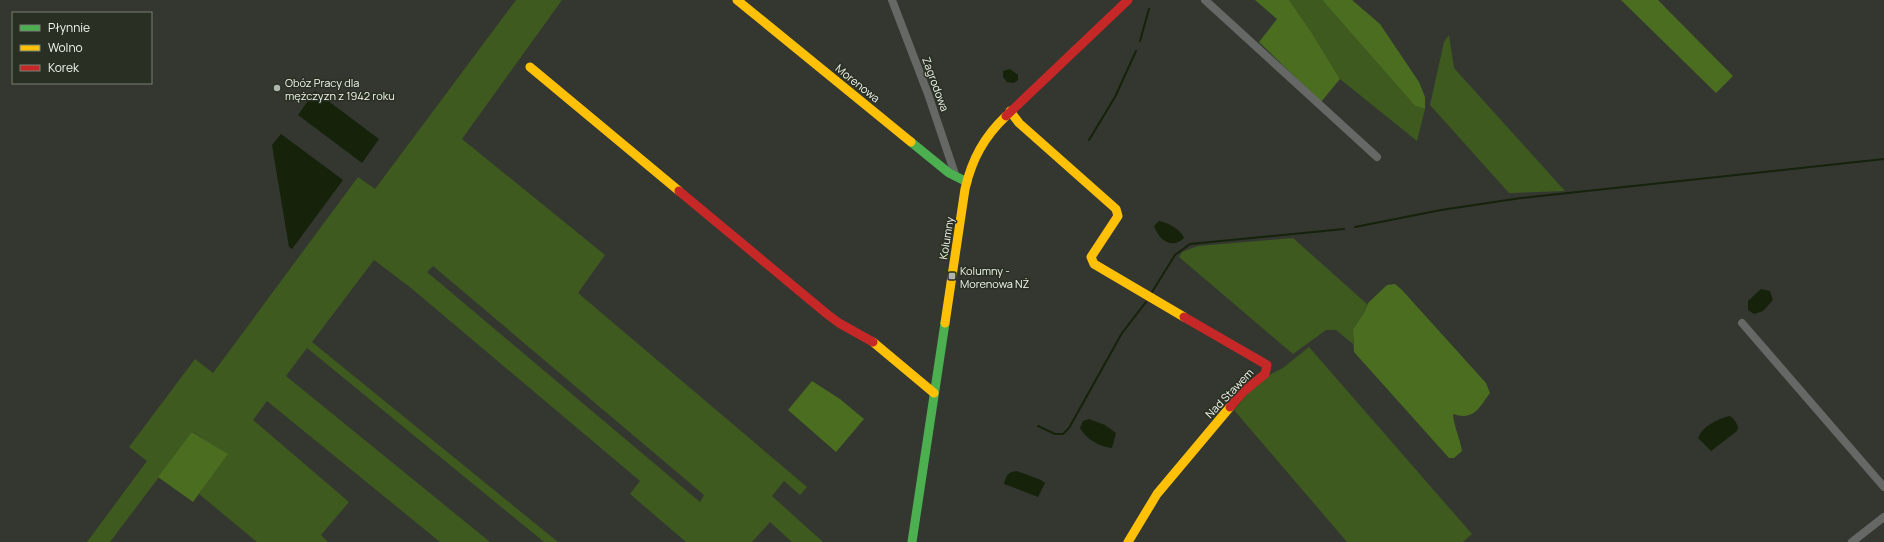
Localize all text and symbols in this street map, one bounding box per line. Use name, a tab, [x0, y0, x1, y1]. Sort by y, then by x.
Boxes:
legend	[12, 12, 152, 84]
text: Płynnie	[48, 19, 90, 36]
text: Wolno	[48, 39, 83, 56]
street label: Zagrodowa	[919, 55, 953, 113]
text: Korek	[48, 59, 80, 76]
street label: Morenowa	[833, 61, 883, 105]
place label: Obóz Pracy dla mężczyzn z 1942 roku	[285, 75, 395, 103]
marker: Obóz Pracy dla mężczyzn z 1942 roku	[272, 83, 282, 93]
street label: Kolumny	[935, 215, 957, 260]
place label: Kolumny - Morenowa NŻ	[960, 263, 1030, 291]
marker: Kolumny - Morenowa NŻ	[947, 271, 957, 281]
street label: Nad Stawem	[1202, 365, 1256, 421]

